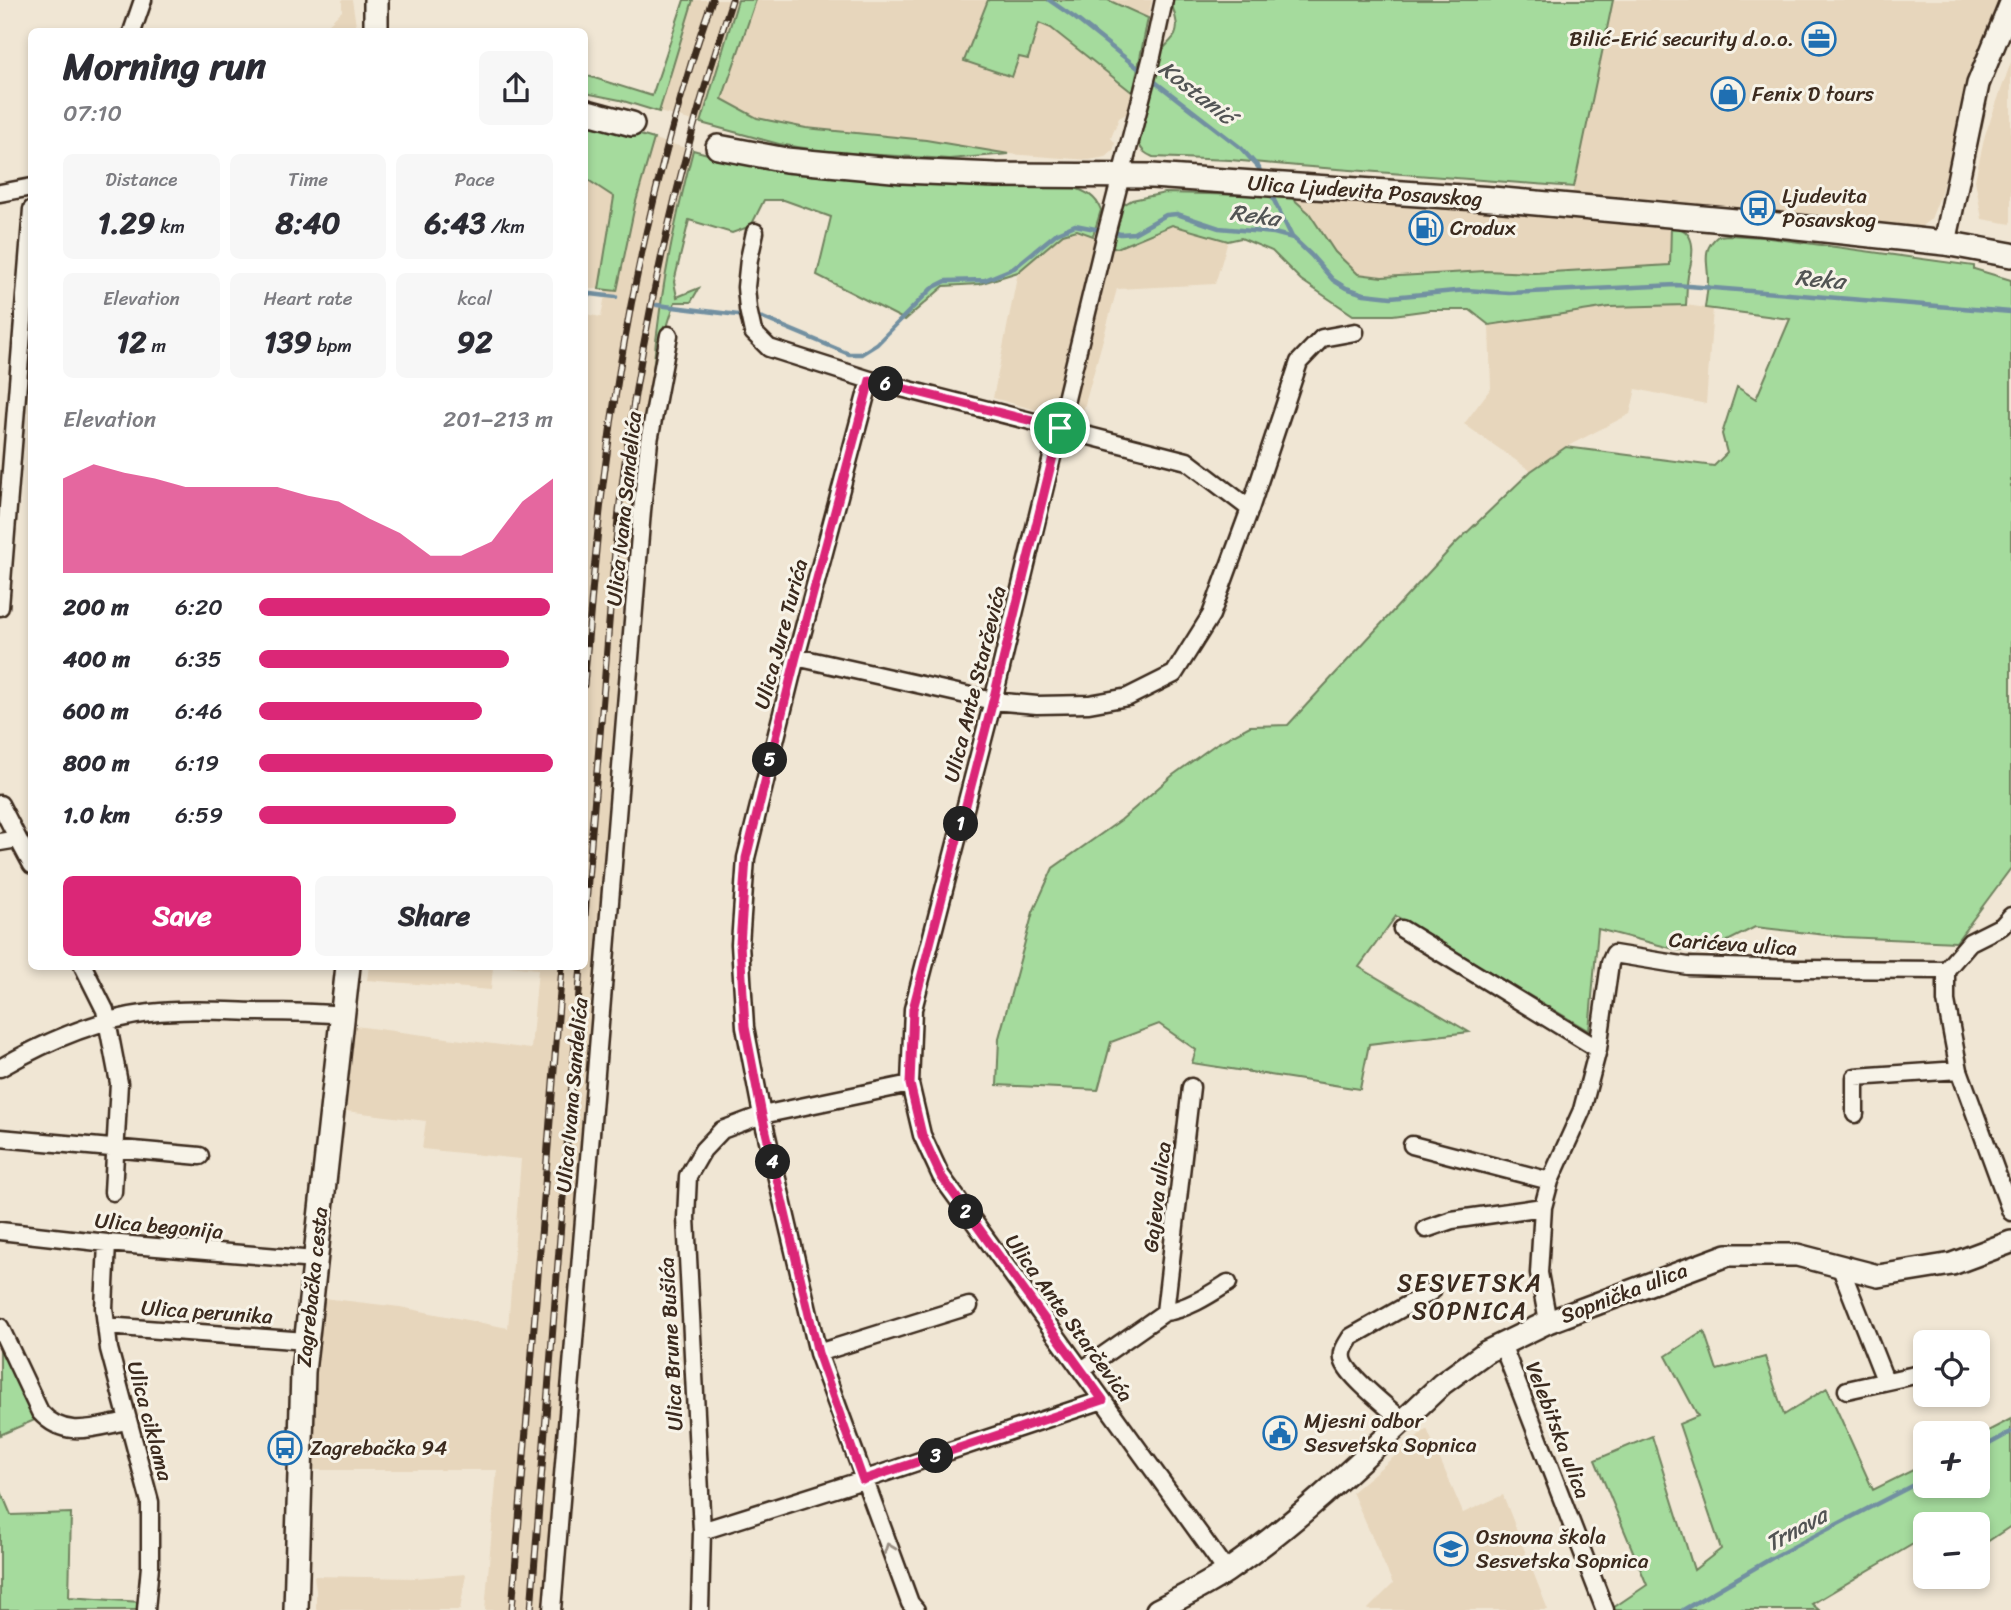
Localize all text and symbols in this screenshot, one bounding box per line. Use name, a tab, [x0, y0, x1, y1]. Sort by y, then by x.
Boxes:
place label: Bilić-Erić security d.o.o.	[1569, 20, 1794, 58]
office icon: Bilić-Erić security d.o.o.	[1800, 20, 1838, 58]
text: Morning run	[63, 33, 266, 100]
water label: Kostanić	[1149, 49, 1249, 140]
button: share	[479, 51, 553, 125]
shop icon: Fenix D tours	[1709, 75, 1747, 113]
place label: Fenix D tours	[1752, 75, 1874, 113]
text: 07:10	[63, 93, 122, 134]
text: Distance	[105, 163, 177, 196]
text: Time	[288, 163, 328, 196]
text: Pace	[455, 163, 495, 196]
street label: Ulica Ljudevita Posavskog	[1246, 164, 1484, 218]
place label: Ljudevita Posavskog	[1782, 177, 1877, 239]
bus stop icon: Ljudevita Posavskog	[1739, 189, 1777, 227]
water label: Reka	[1228, 192, 1286, 240]
text: 1.29	[98, 196, 155, 250]
text: 8:40	[276, 196, 340, 250]
text: 6:43	[424, 196, 486, 250]
fuel station icon: Crodux	[1407, 209, 1445, 247]
place label: Crodux	[1450, 209, 1516, 247]
text: km	[155, 210, 185, 243]
text: /km	[486, 210, 525, 243]
water label: Reka	[1793, 257, 1850, 302]
text: Elevation	[103, 282, 180, 315]
text: Heart rate	[263, 282, 353, 315]
text: kcal	[457, 282, 492, 315]
text: 12	[116, 315, 147, 369]
text: 139	[264, 315, 312, 369]
text: 92	[457, 315, 493, 369]
text: m	[147, 329, 166, 362]
text: bpm	[312, 329, 352, 362]
pin: 6	[868, 366, 903, 402]
text: 6	[880, 367, 891, 400]
pin	[1030, 398, 1090, 458]
text: Elevation	[63, 399, 156, 440]
text: 201–213 m	[443, 399, 553, 440]
street label: Ulica Ivana Sandelića	[595, 409, 653, 608]
icon: arrive	[1041, 409, 1079, 447]
street label: Ulica Jure Turića	[743, 554, 819, 713]
street label: Ulica Ante Starčevića	[932, 581, 1018, 786]
text: 200 m	[63, 587, 129, 628]
text: 6:20	[175, 587, 223, 628]
text: 400 m	[63, 639, 130, 680]
text: 6:35	[175, 639, 222, 680]
text: 600 m	[63, 691, 129, 732]
text: 6:46	[175, 691, 222, 732]
pin: 5	[752, 742, 788, 778]
text: 800 m	[63, 743, 130, 784]
text: 6:19	[175, 743, 219, 784]
text: 5	[764, 743, 775, 776]
text: 1.0 km	[63, 795, 130, 836]
text: 6:59	[175, 795, 223, 836]
pin: 1	[944, 806, 978, 842]
text: 1	[956, 807, 965, 840]
button: Save	[63, 876, 301, 956]
button: Share	[315, 876, 553, 956]
street label: Carićeva ulica	[1668, 921, 1799, 967]
street label: Ulica Ivana Sandelića	[545, 996, 599, 1194]
street label: Gajeva ulica	[1131, 1139, 1183, 1254]
pin: 4	[756, 1144, 790, 1180]
text: 4	[767, 1145, 778, 1178]
pin: 2	[948, 1194, 984, 1230]
text: 2	[960, 1195, 971, 1228]
street label: Ulica begonija	[93, 1201, 225, 1251]
street label: Zagrebačka cesta	[285, 1205, 339, 1369]
street label: Ulica Ante Starčevića	[994, 1225, 1144, 1411]
street label: Sopnička ulica	[1555, 1251, 1694, 1335]
street label: Ulica Brune Bušića	[647, 1256, 695, 1432]
district label: SESVETSKA SOPNICA	[1397, 1262, 1543, 1332]
street label: Ulica perunika	[140, 1288, 275, 1336]
map controls	[1913, 1330, 1990, 1589]
button: locate	[1913, 1330, 1990, 1407]
street label: Velebitska ulica	[1514, 1356, 1602, 1505]
street label: Ulica ciklama	[116, 1357, 184, 1486]
place label: Mjesni odbor Sesvetska Sopnica	[1304, 1402, 1477, 1464]
public building icon: Mjesni odbor Sesvetska Sopnica	[1261, 1414, 1299, 1452]
button: +	[1913, 1421, 1990, 1498]
bus stop icon: Zagrebačka 94	[266, 1429, 304, 1467]
place label: Zagrebačka 94	[310, 1429, 447, 1467]
pin: 3	[918, 1438, 954, 1474]
text: 3	[930, 1439, 941, 1472]
water label: Trnava	[1757, 1494, 1838, 1563]
button: −	[1913, 1512, 1990, 1589]
place label: Osnovna škola Sesvetska Sopnica	[1476, 1518, 1649, 1580]
school or university icon: Osnovna škola Sesvetska Sopnica	[1432, 1530, 1470, 1568]
one-way arrow	[883, 1543, 897, 1555]

